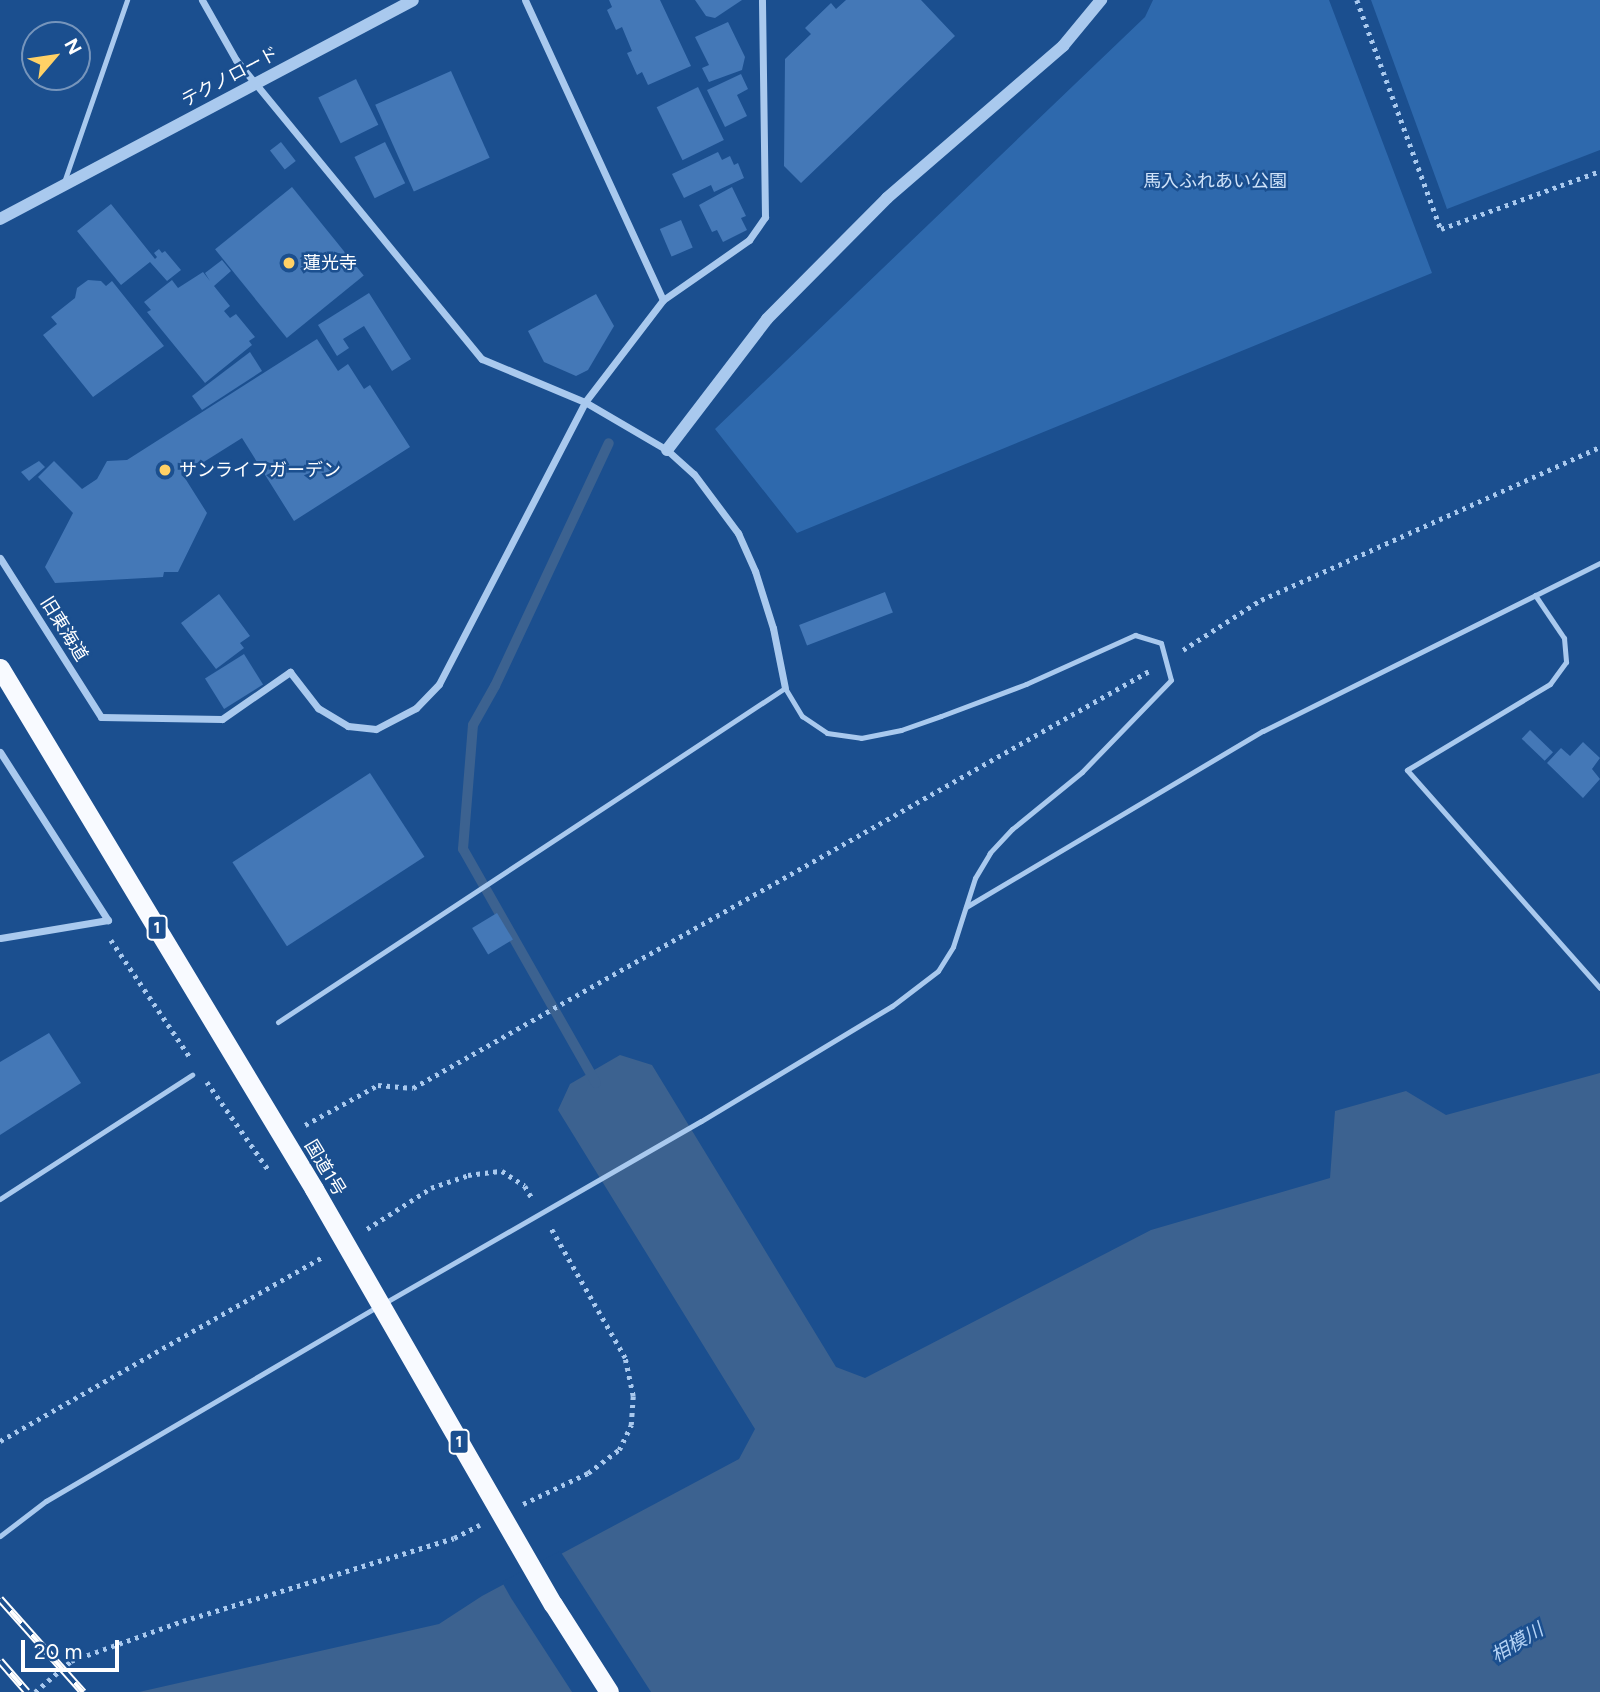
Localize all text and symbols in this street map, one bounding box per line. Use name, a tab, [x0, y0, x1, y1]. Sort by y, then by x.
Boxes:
north arrow	[21, 21, 91, 91]
text: N	[59, 35, 87, 59]
street label: テクノロード	[177, 42, 283, 112]
park label: 馬入ふれあい公園	[1143, 170, 1287, 192]
place label: 蓮光寺	[303, 252, 357, 274]
marker: 蓮光寺	[281, 255, 297, 271]
place label: サンライフガーデン	[179, 459, 341, 481]
marker: サンライフガーデン	[157, 462, 173, 478]
street label: 旧東海道	[36, 593, 92, 665]
road number: 1	[146, 916, 168, 940]
street label: 国道1号	[300, 1136, 350, 1200]
road number: 1	[448, 1430, 470, 1454]
water label: 相模川	[1487, 1619, 1547, 1667]
scale bar	[24, 1626, 122, 1670]
text: 20 m	[34, 1639, 82, 1664]

